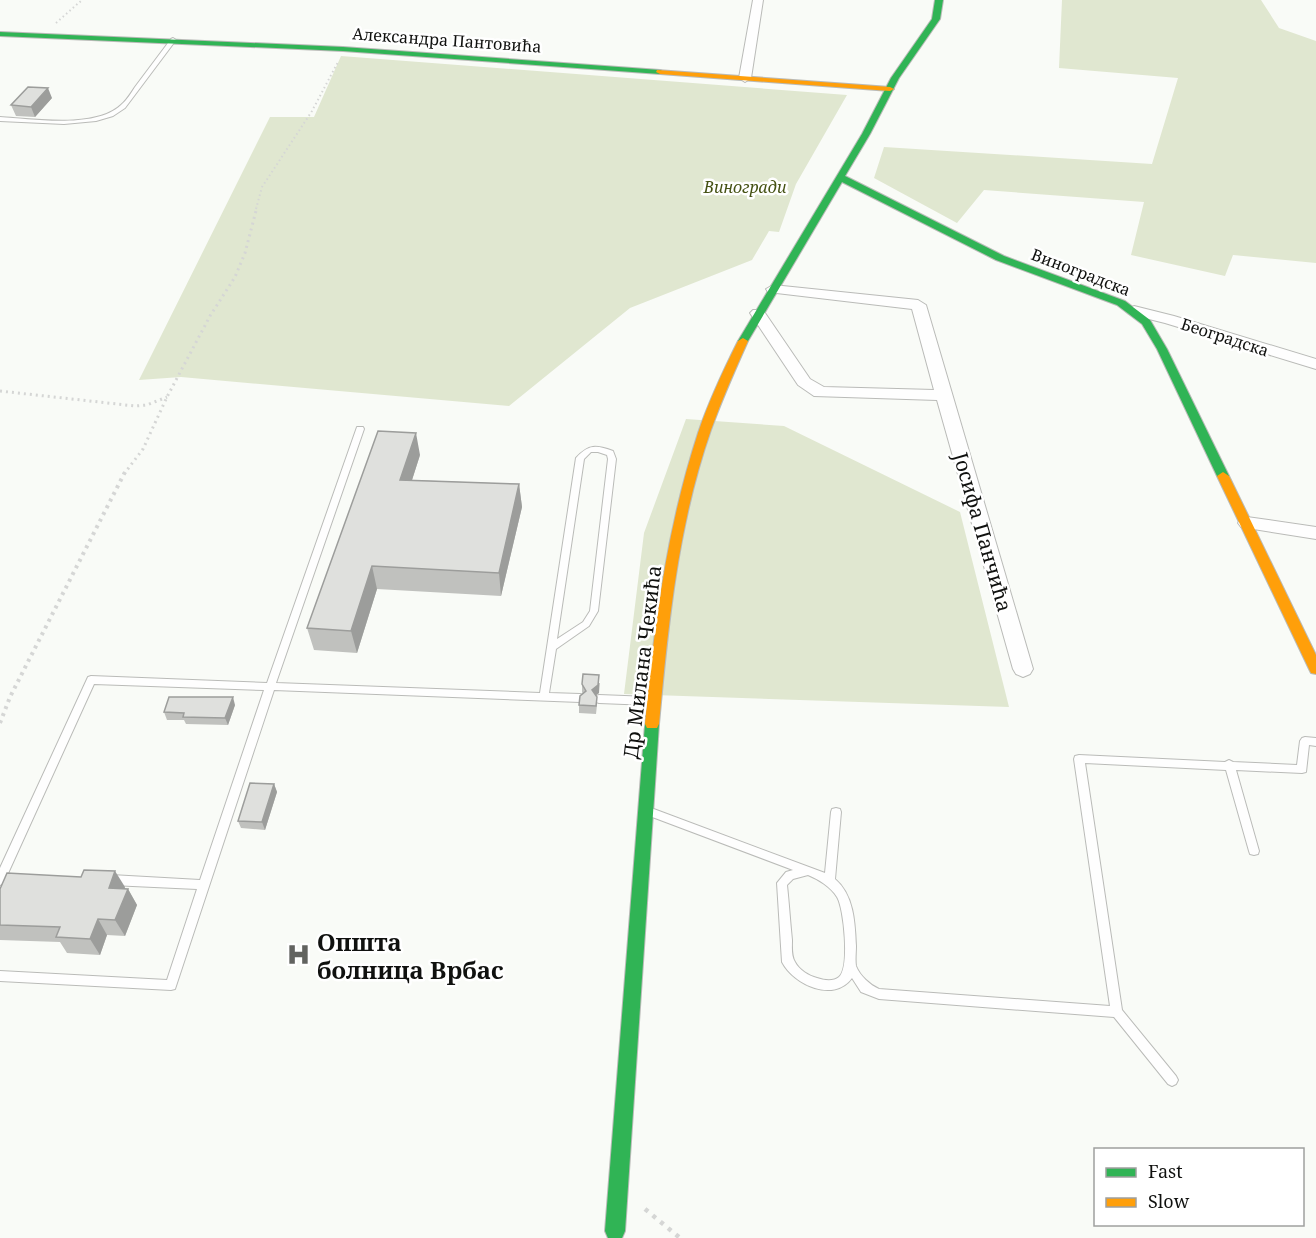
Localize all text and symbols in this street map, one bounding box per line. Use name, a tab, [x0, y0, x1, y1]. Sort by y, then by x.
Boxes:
street label: Александра Пантовића	[352, 22, 542, 58]
park label: Виногради	[703, 176, 787, 198]
street label: Виноградска	[1028, 243, 1134, 301]
street label: Београдска	[1178, 312, 1272, 362]
street label: Јосифа Панчића	[947, 448, 1019, 615]
street label: Др Милана Чекића	[617, 564, 667, 760]
place label: Општа болница Врбас	[317, 925, 504, 986]
hospital icon: Општа болница Врбас	[286, 942, 312, 968]
legend	[1094, 1148, 1304, 1226]
text: Fast	[1148, 1159, 1183, 1183]
text: Slow	[1148, 1189, 1190, 1213]

